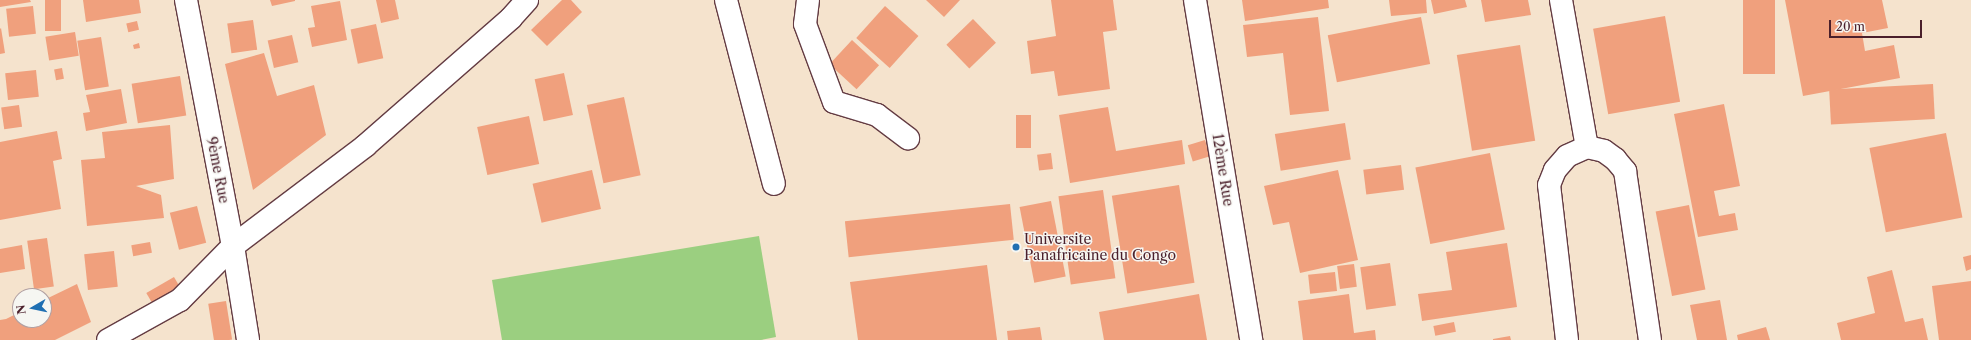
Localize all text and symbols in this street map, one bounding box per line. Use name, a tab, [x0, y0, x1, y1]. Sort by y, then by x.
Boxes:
scale bar	[1831, 12, 1924, 38]
text: 20 m	[1836, 19, 1865, 34]
street label: 12ème Rue	[1209, 133, 1237, 207]
street label: 9ème Rue	[203, 135, 233, 205]
place label: Universite Panafricaine du Congo	[1024, 231, 1176, 264]
marker: Universite Panafricaine du Congo	[1011, 242, 1021, 252]
north arrow	[12, 288, 52, 328]
text: N	[13, 304, 29, 316]

